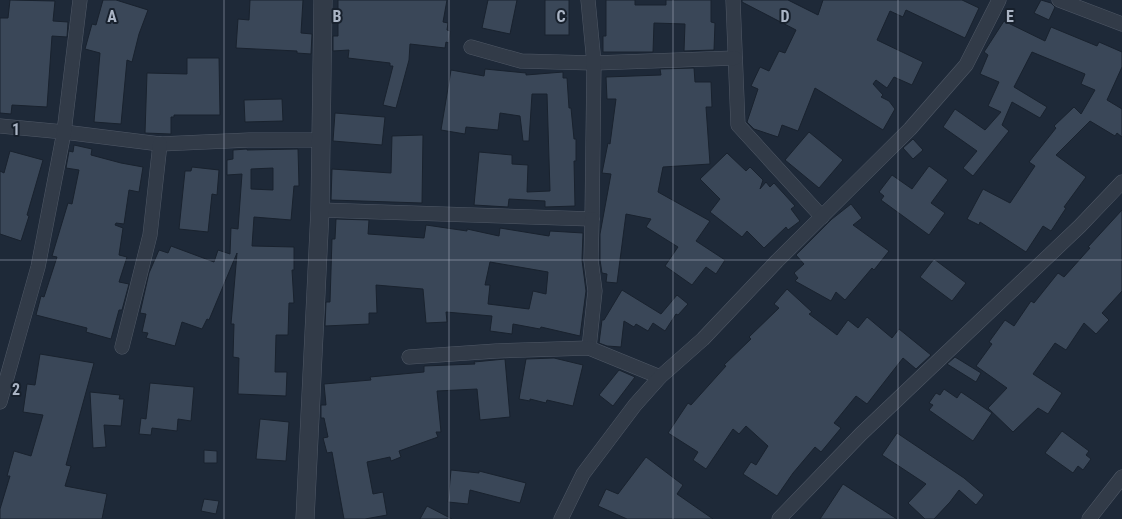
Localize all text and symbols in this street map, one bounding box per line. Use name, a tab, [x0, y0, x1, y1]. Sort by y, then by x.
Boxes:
text: A	[107, 7, 117, 26]
text: B	[333, 7, 342, 26]
text: C	[556, 7, 566, 26]
text: D	[780, 7, 790, 26]
text: E	[1006, 7, 1014, 26]
text: 1	[12, 120, 20, 139]
text: 2	[12, 380, 20, 399]

